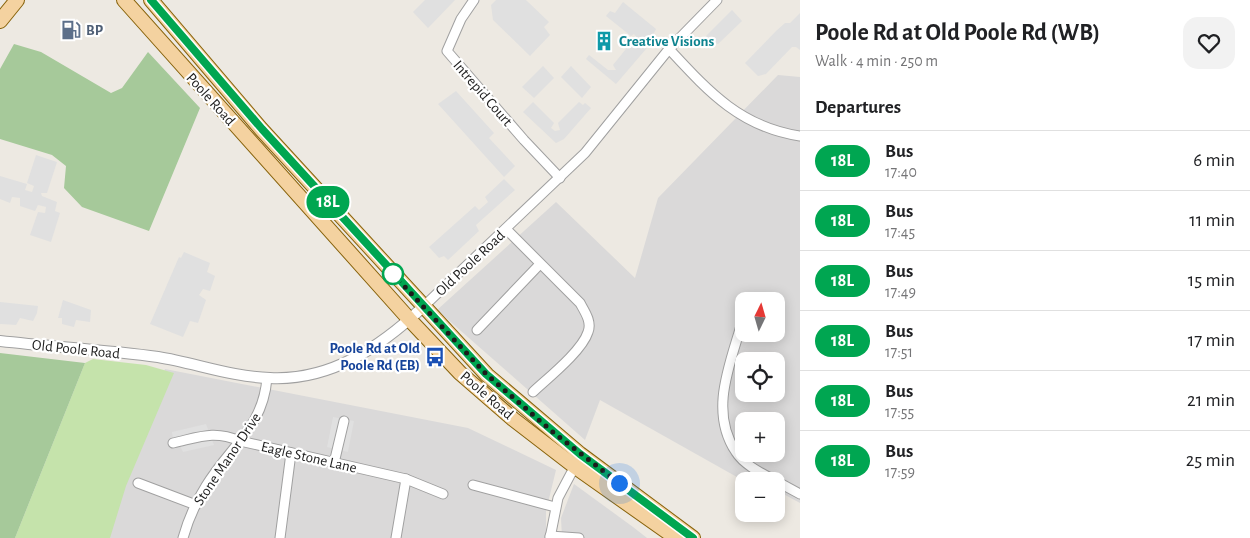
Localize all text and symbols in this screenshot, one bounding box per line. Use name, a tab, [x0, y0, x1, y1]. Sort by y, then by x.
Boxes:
button: heart	[1183, 17, 1235, 69]
fuel station icon: BP	[60, 19, 82, 41]
text: Poole Rd at Old Poole Rd (WB)	[815, 21, 1100, 45]
place label: BP	[86, 23, 104, 38]
building icon: Creative Visions	[593, 30, 615, 52]
place label: Creative Visions	[619, 34, 715, 49]
text: Walk · 4 min · 250 m	[815, 53, 938, 69]
street label: Intrepid Court	[450, 58, 515, 129]
street label: Poole Road	[183, 70, 238, 129]
text: Departures	[815, 98, 901, 117]
text: Bus	[885, 142, 913, 161]
text: 6 min	[1193, 151, 1235, 170]
text: 18L	[831, 152, 854, 170]
text: 17:40	[885, 164, 917, 180]
line badge: 18L	[299, 186, 357, 218]
text: 18L	[316, 193, 340, 211]
text: Bus	[885, 202, 913, 221]
text: 11 min	[1189, 211, 1235, 230]
text: 18L	[831, 212, 854, 230]
text: 17:45	[885, 224, 915, 240]
street label: Old Poole Road	[433, 228, 508, 299]
text: Bus	[885, 262, 913, 281]
unlabelled marker	[382, 263, 404, 285]
text: 15 min	[1188, 271, 1235, 290]
text: 18L	[831, 272, 854, 290]
text: 17:49	[885, 284, 916, 300]
north arrow	[735, 292, 785, 342]
map controls	[735, 292, 785, 522]
text: Bus	[885, 322, 913, 341]
text: 17 min	[1188, 331, 1235, 350]
text: 18L	[831, 332, 854, 350]
street label: Old Poole Road	[31, 337, 121, 362]
place label: Poole Rd at Old Poole Rd (EB)	[330, 341, 420, 373]
text: 17:51	[885, 344, 913, 360]
bus stop icon: Poole Rd at Old Poole Rd (EB)	[424, 346, 446, 368]
button: locate	[735, 352, 785, 402]
street label: Poole Road	[457, 368, 516, 422]
text: Bus	[885, 382, 913, 401]
text: 21 min	[1187, 391, 1235, 410]
text: 18L	[831, 392, 854, 410]
text: 17:55	[885, 404, 914, 420]
street label: Stone Manor Drive	[191, 410, 264, 508]
button: +	[735, 412, 785, 462]
street label: Eagle Stone Lane	[259, 439, 358, 476]
text: Bus	[885, 442, 913, 461]
text: 25 min	[1186, 451, 1235, 470]
text: 18L	[831, 452, 854, 470]
text: 17:59	[885, 464, 915, 480]
your location	[607, 471, 632, 496]
button: −	[735, 472, 785, 522]

